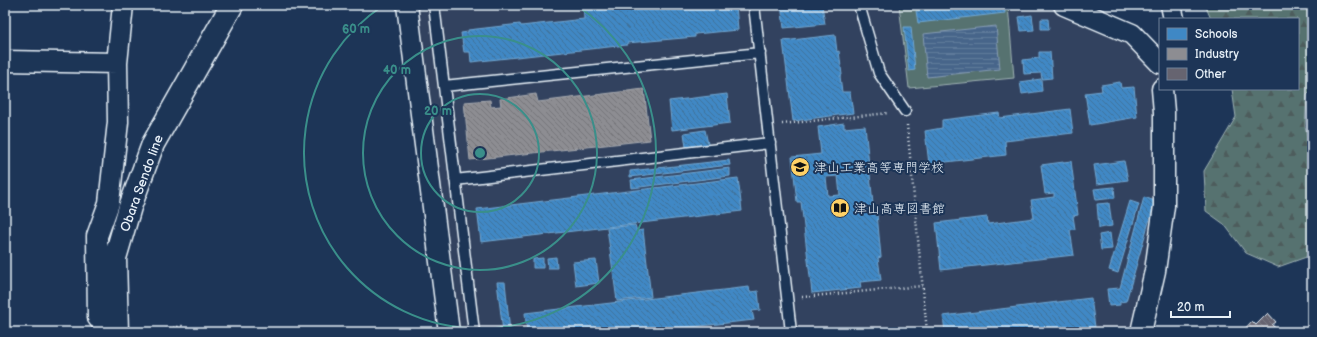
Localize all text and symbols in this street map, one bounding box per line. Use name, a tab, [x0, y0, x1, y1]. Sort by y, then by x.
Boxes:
legend	[1159, 18, 1299, 90]
text: 60 m	[342, 22, 370, 37]
text: Schools	[1195, 27, 1238, 42]
text: Industry	[1195, 47, 1240, 62]
text: 40 m	[383, 63, 411, 78]
text: Other	[1195, 67, 1227, 82]
text: 20 m	[424, 104, 452, 119]
street label: Obara Sendo line	[117, 132, 167, 234]
centre of rings	[473, 146, 487, 160]
school or university icon: 津山工業高等専門学校	[789, 156, 811, 178]
place label: 津山工業高等専門学校	[814, 160, 944, 176]
library icon: 津山高専図書館	[829, 197, 851, 219]
place label: 津山高専図書館	[854, 201, 945, 217]
scale bar	[1171, 293, 1230, 319]
text: 20 m	[1177, 300, 1204, 315]

